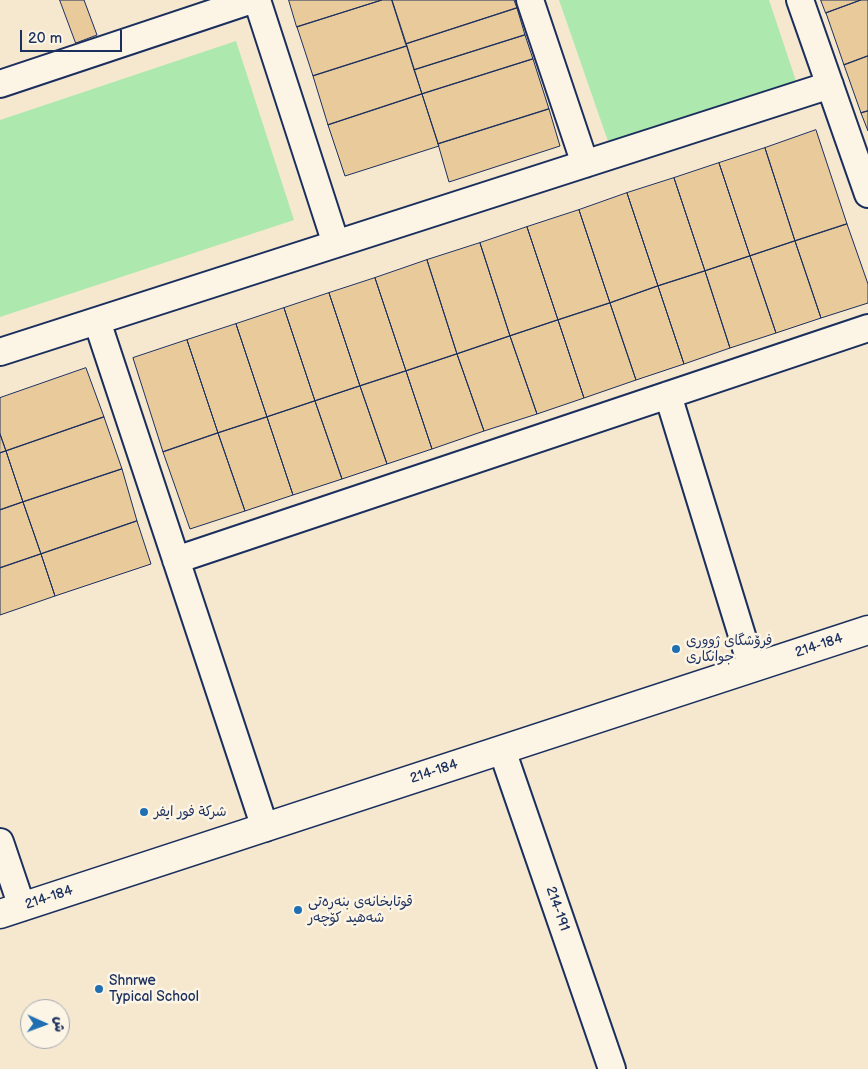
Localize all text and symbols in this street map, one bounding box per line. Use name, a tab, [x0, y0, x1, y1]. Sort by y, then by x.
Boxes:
scale bar	[22, 20, 125, 52]
text: 20 m	[28, 29, 62, 48]
street label: 214-184	[793, 630, 845, 662]
place label: فرۆشگای ژووری جوانکاری	[686, 633, 772, 666]
marker: فرۆشگای ژووری جوانکاری	[670, 643, 682, 655]
street label: 214-184	[408, 756, 460, 788]
place label: شركة فور ايفر	[154, 804, 227, 820]
marker: شركة فور ايفر	[138, 806, 150, 818]
street label: 214-184	[23, 882, 75, 914]
street label: 214-191	[542, 884, 572, 934]
place label: قوتابخانەی بنەڕەتی شەهید کۆچەر	[308, 894, 413, 926]
marker: قوتابخانەی بنەڕەتی شەهید کۆچەر	[292, 904, 304, 916]
place label: Shnrwe Typical School	[109, 973, 199, 1006]
marker: Shnrwe Typical School	[93, 983, 105, 995]
north arrow	[20, 999, 70, 1049]
text: ش	[51, 1017, 68, 1033]

